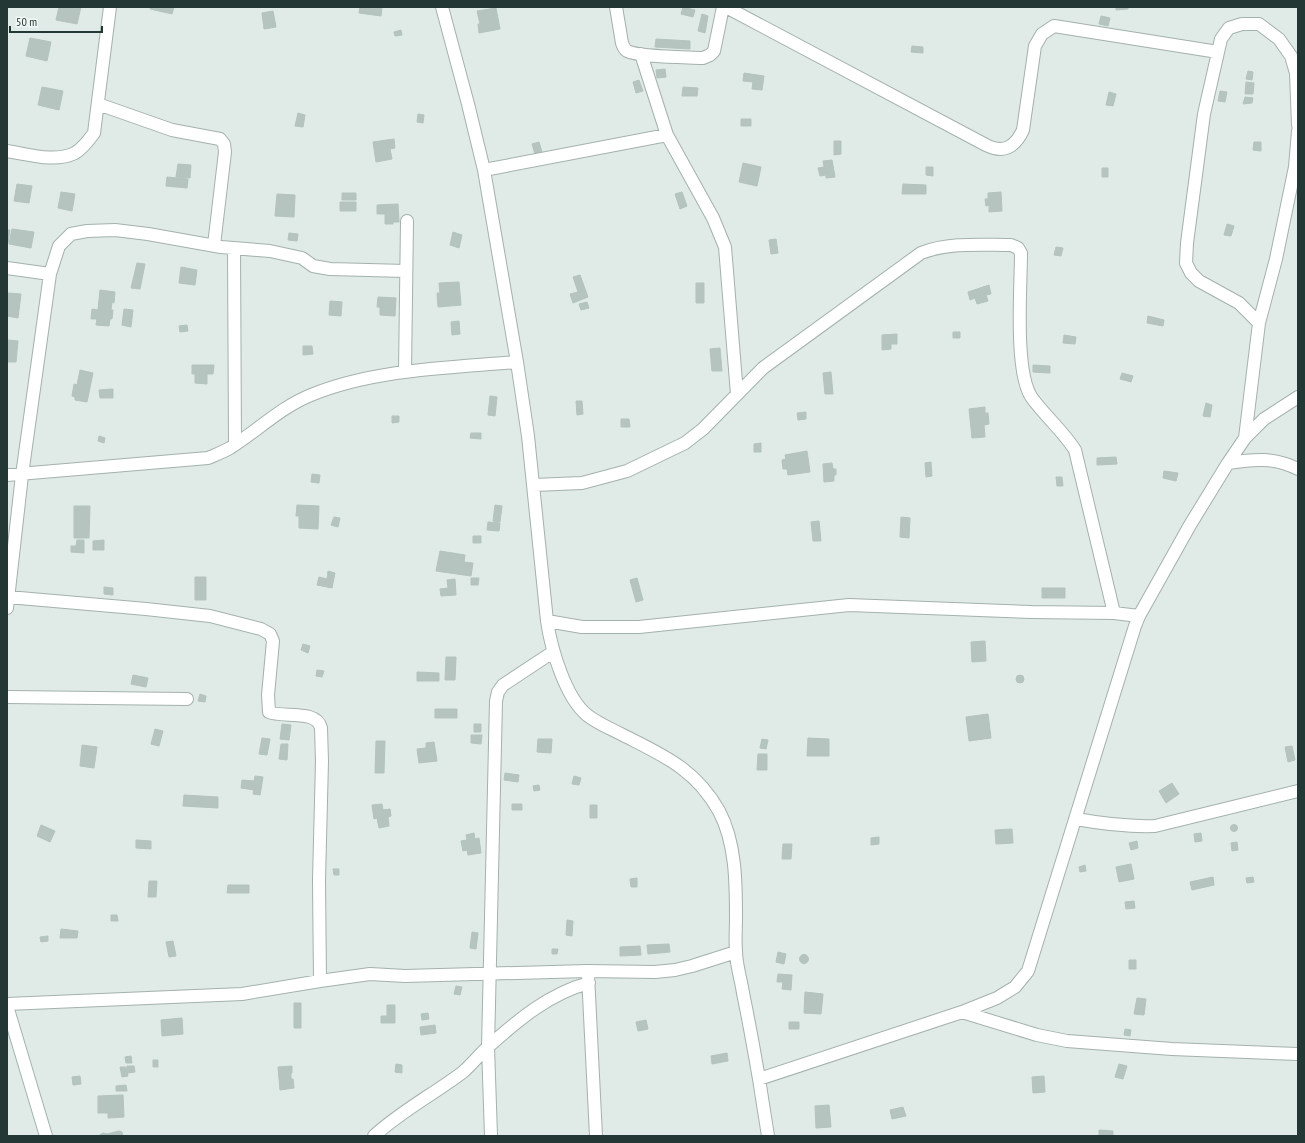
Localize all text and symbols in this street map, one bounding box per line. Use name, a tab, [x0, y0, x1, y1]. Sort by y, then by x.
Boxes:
scale bar	[10, 8, 102, 34]
text: 50 m	[16, 14, 37, 29]

